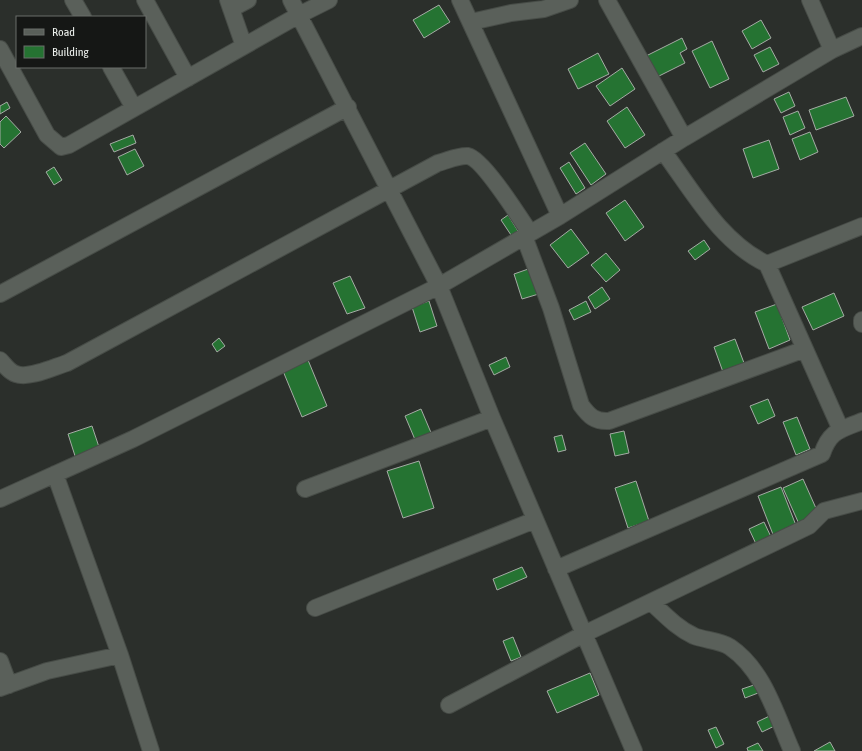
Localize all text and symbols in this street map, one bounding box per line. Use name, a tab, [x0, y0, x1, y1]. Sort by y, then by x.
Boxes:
legend	[16, 16, 146, 68]
text: Road	[52, 25, 75, 39]
text: Building	[52, 45, 90, 59]

